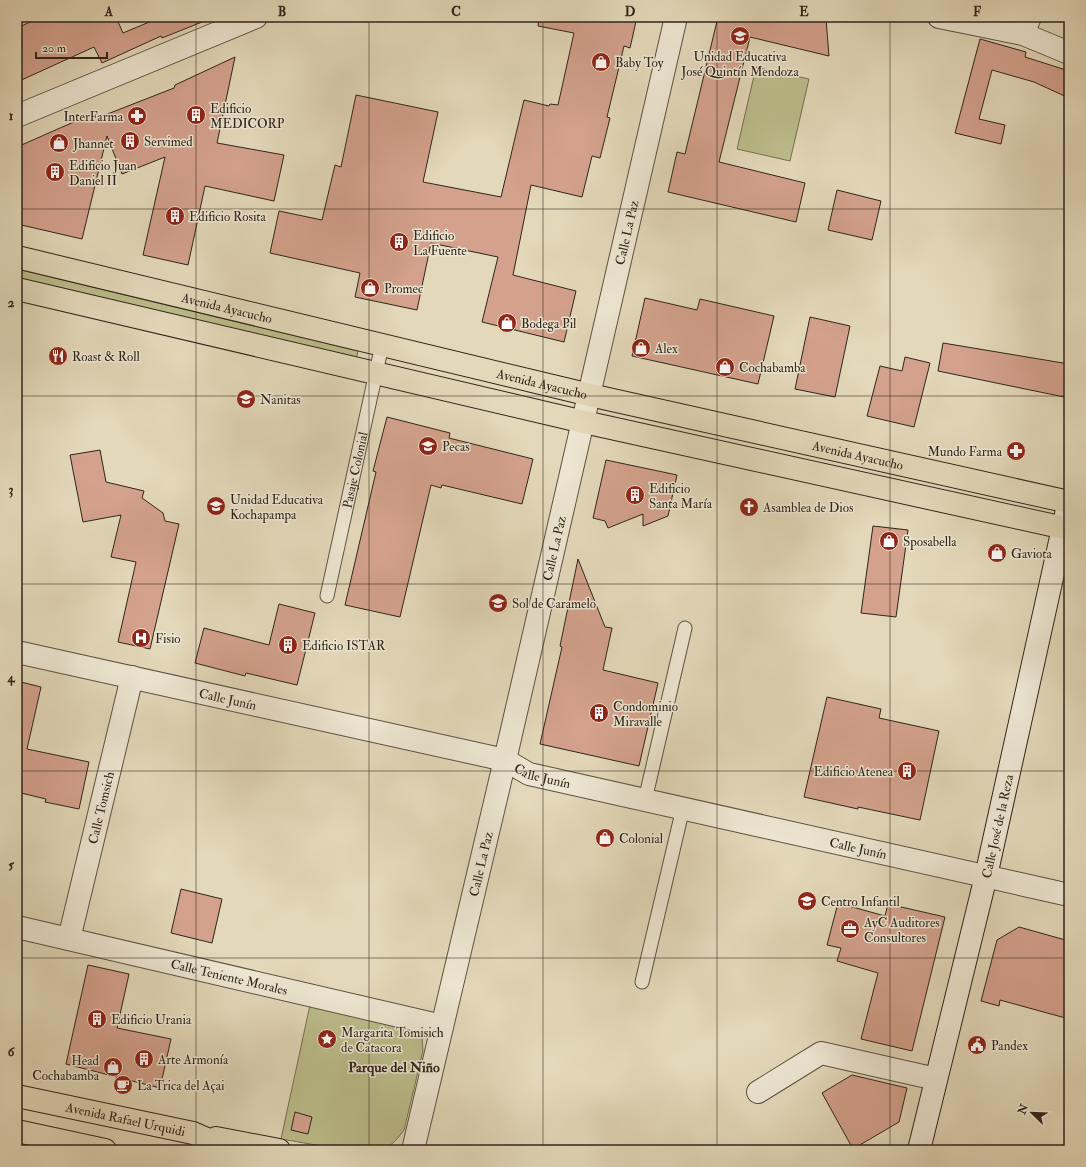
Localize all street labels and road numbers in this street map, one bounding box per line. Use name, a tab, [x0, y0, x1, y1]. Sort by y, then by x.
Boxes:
street label: Calle La Paz	[612, 198, 643, 267]
street label: Avenida Ayacucho	[179, 290, 274, 327]
street label: Avenida Ayacucho	[494, 366, 589, 403]
street label: Pasaje Colonial	[339, 430, 372, 510]
street label: Avenida Ayacucho	[810, 438, 905, 474]
street label: Calle La Paz	[539, 514, 570, 582]
street label: Calle Junín	[198, 686, 258, 714]
street label: Calle Junín	[511, 760, 572, 792]
street label: Calle Tomsich	[85, 770, 118, 846]
street label: Calle José de la Reza	[979, 772, 1017, 880]
street label: Calle La Paz	[466, 829, 497, 898]
street label: Calle Junín	[828, 835, 888, 863]
street label: Calle Teniente Morales	[169, 956, 290, 999]
street label: Avenida Rafael Urquidi	[63, 1099, 187, 1140]

